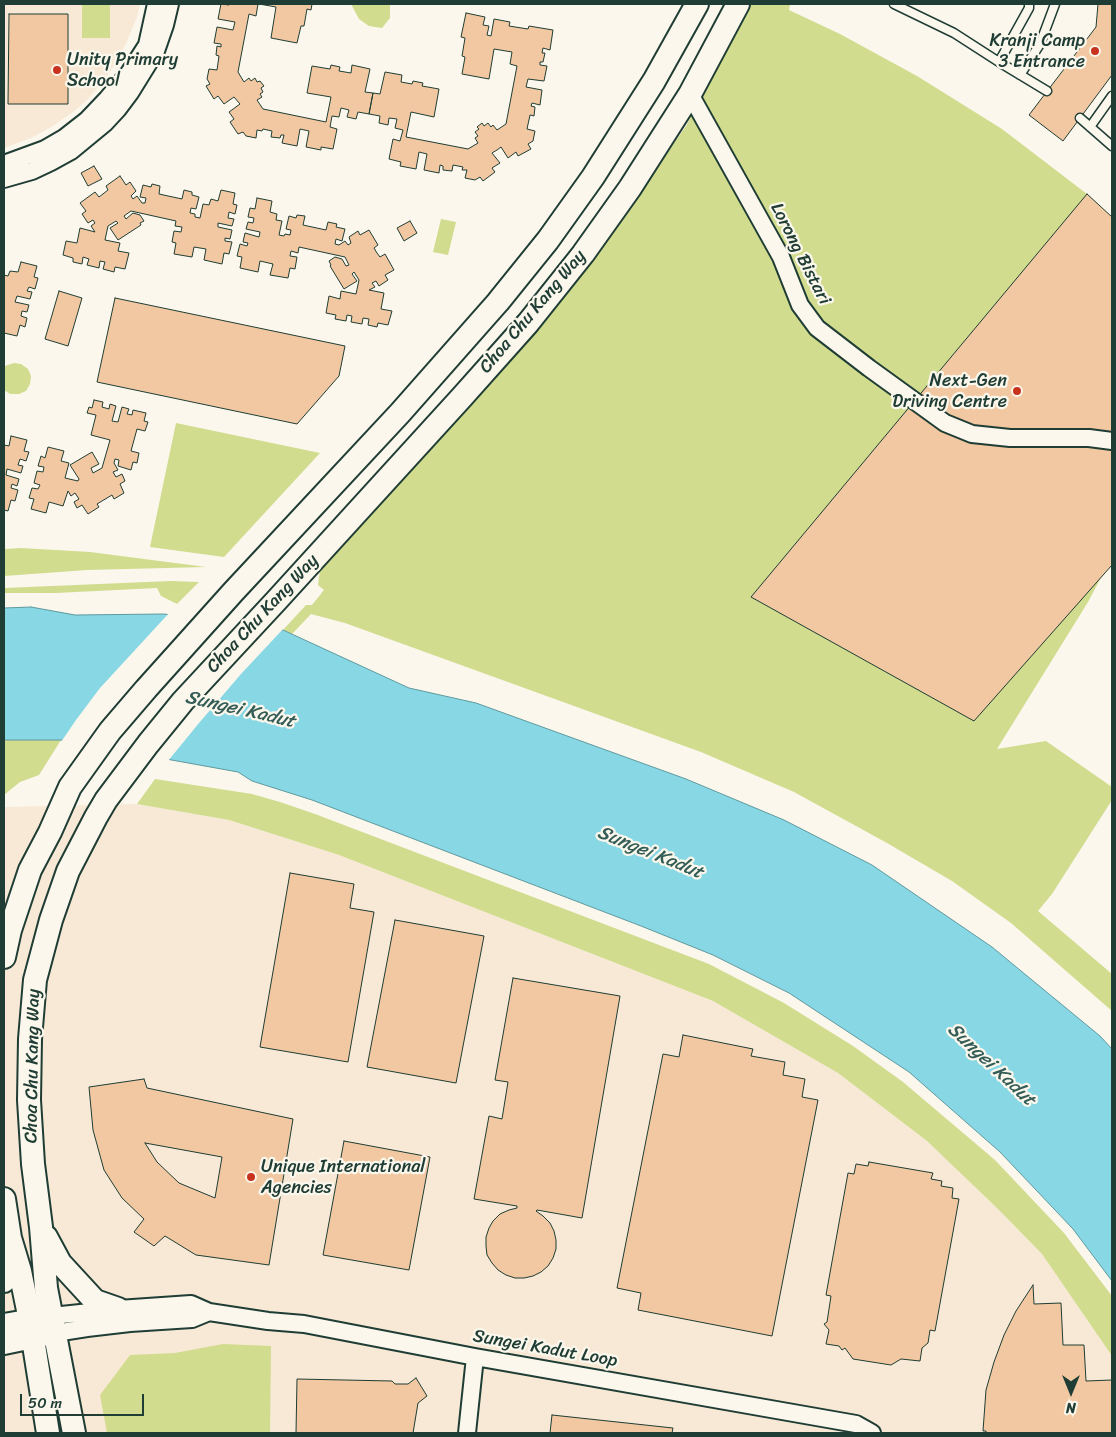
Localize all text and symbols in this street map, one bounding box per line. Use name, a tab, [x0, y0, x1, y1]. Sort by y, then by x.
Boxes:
place label: Kranji Camp 3 Entrance	[989, 30, 1085, 72]
marker: Kranji Camp 3 Entrance	[1089, 45, 1101, 57]
place label: Unity Primary School	[67, 49, 178, 92]
marker: Unity Primary School	[51, 64, 63, 76]
street label: Lorong Bistari	[765, 200, 835, 308]
street label: Choa Chu Kang Way	[475, 246, 591, 378]
place label: Next-Gen Driving Centre	[892, 370, 1007, 412]
marker: Next-Gen Driving Centre	[1011, 385, 1023, 397]
street label: Choa Chu Kang Way	[203, 550, 323, 678]
water label: Sungei Kadut	[183, 686, 297, 734]
water label: Sungei Kadut	[594, 822, 706, 884]
street label: Choa Chu Kang Way	[21, 989, 45, 1143]
water label: Sungei Kadut	[942, 1019, 1040, 1111]
place label: Unique International Agencies	[261, 1156, 425, 1198]
marker: Unique International Agencies	[245, 1171, 257, 1183]
street label: Sungei Kadut Loop	[471, 1326, 619, 1372]
north arrow	[1046, 1367, 1096, 1417]
scale bar	[22, 1384, 146, 1416]
text: 50 m	[28, 1390, 62, 1416]
text: N	[1066, 1395, 1076, 1420]

